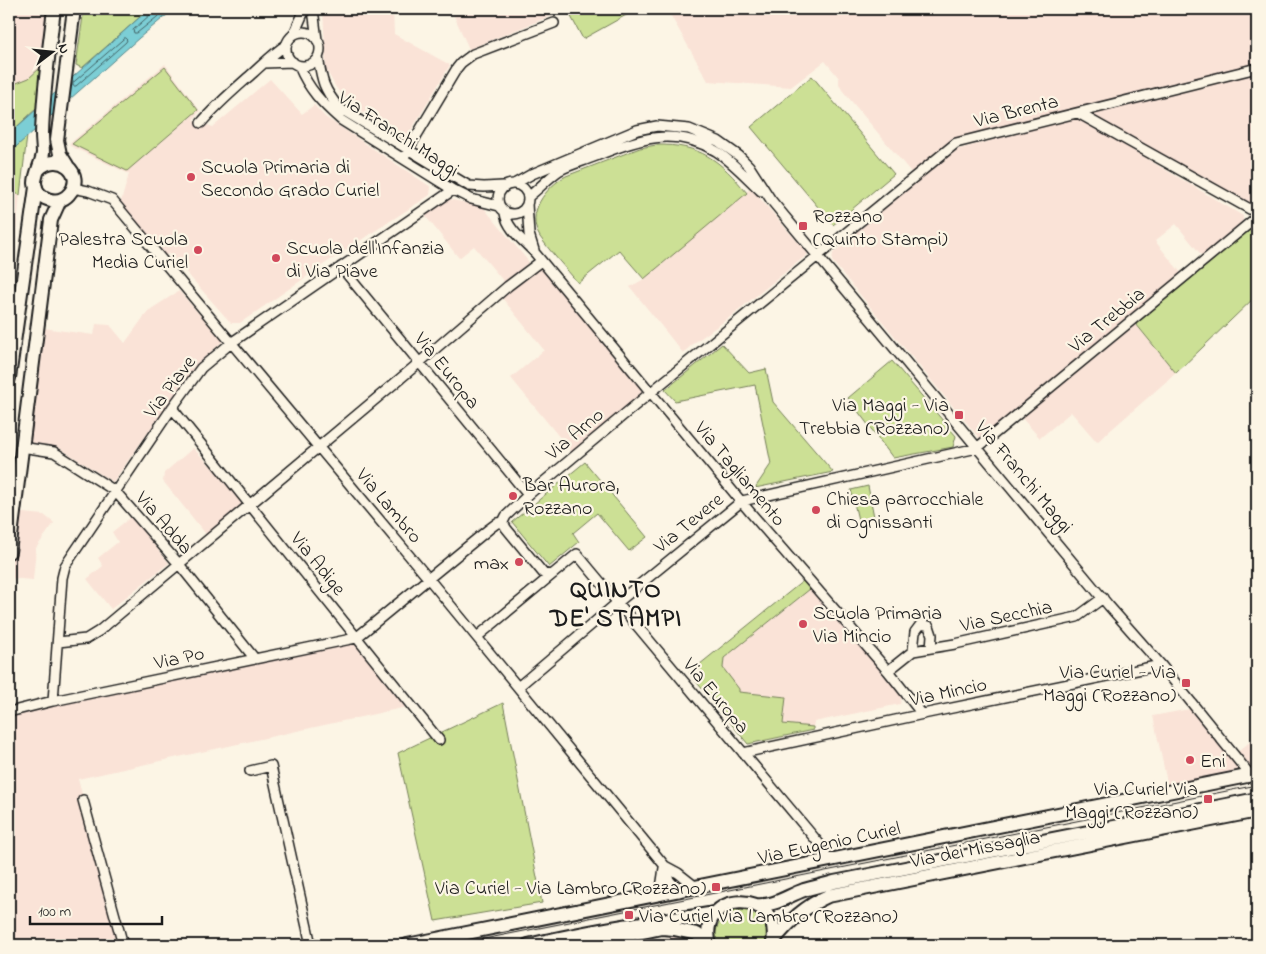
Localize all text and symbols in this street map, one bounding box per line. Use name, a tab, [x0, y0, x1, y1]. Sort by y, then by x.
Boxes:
north arrow	[28, 28, 78, 78]
text: N	[52, 41, 74, 56]
street label: Via Franchi Maggi	[330, 84, 464, 186]
street label: Via Brenta	[970, 88, 1062, 137]
place label: Scuola Primaria di Secondo Grado Curiel	[201, 154, 379, 206]
marker: Scuola Primaria di Secondo Grado Curiel	[185, 171, 197, 183]
place label: Rozzano (Quinto Stampi)	[813, 203, 948, 255]
marker: Rozzano (Quinto Stampi)	[797, 220, 809, 232]
place label: Palestra Scuola Media Curiel	[59, 226, 188, 278]
place label: Scuola dell'Infanzia di Via Piave	[286, 235, 444, 287]
marker: Palestra Scuola Media Curiel	[192, 244, 204, 256]
marker: Scuola dell'Infanzia di Via Piave	[270, 252, 282, 264]
street label: Via Trebbia	[1062, 281, 1152, 362]
street label: Via Europa	[405, 326, 486, 416]
street label: Via Piave	[137, 350, 204, 426]
place label: Via Maggi - Via Trebbia (Rozzano)	[799, 392, 949, 444]
street label: Via Arno	[539, 402, 611, 469]
marker: Via Maggi - Via Trebbia (Rozzano)	[953, 409, 965, 421]
street label: Via Franchi Maggi	[966, 414, 1079, 541]
street label: Via Tagliamento	[685, 415, 792, 534]
street label: Via Lambro	[347, 462, 428, 551]
place label: Bar Aurora, Rozzano	[522, 472, 619, 524]
street label: Via Adda	[127, 485, 199, 562]
place label: Chiesa parrocchiale di Ognissanti	[826, 486, 984, 539]
street label: Via Tevere	[648, 487, 731, 562]
marker: Bar Aurora, Rozzano	[507, 490, 519, 502]
marker: Chiesa parrocchiale di Ognissanti	[810, 504, 822, 516]
street label: Via Adige	[281, 526, 352, 603]
place label: max	[474, 550, 509, 579]
marker: max	[513, 556, 525, 568]
district label: QUINTO DE' STAMPI	[549, 573, 682, 638]
street label: Via Secchia	[957, 594, 1055, 642]
place label: Scuola Primaria Via Mincio	[812, 600, 942, 652]
marker: Scuola Primaria Via Mincio	[797, 618, 809, 630]
street label: Via Po	[151, 640, 207, 679]
street label: Via Europa	[674, 651, 756, 741]
place label: Via Curiel - Via Maggi (Rozzano)	[1043, 659, 1176, 712]
street label: Via Mincio	[906, 671, 990, 716]
marker: Via Curiel - Via Maggi (Rozzano)	[1180, 677, 1192, 689]
place label: Eni	[1200, 748, 1226, 777]
marker: Eni	[1184, 754, 1196, 766]
place label: Via Curiel Via Maggi (Rozzano)	[1065, 776, 1198, 829]
marker: Via Curiel Via Maggi (Rozzano)	[1202, 793, 1214, 805]
street label: Via Eugenio Curiel	[755, 815, 903, 875]
street label: Via dei Missaglia	[907, 824, 1043, 878]
place label: Via Curiel - Via Lambro (Rozzano)	[434, 875, 706, 904]
marker: Via Curiel - Via Lambro (Rozzano)	[710, 881, 722, 893]
scale bar	[30, 894, 162, 926]
text: 100 m	[38, 901, 71, 923]
place label: Via Curiel Via Lambro (Rozzano)	[638, 903, 898, 932]
marker: Via Curiel Via Lambro (Rozzano)	[623, 909, 635, 921]

